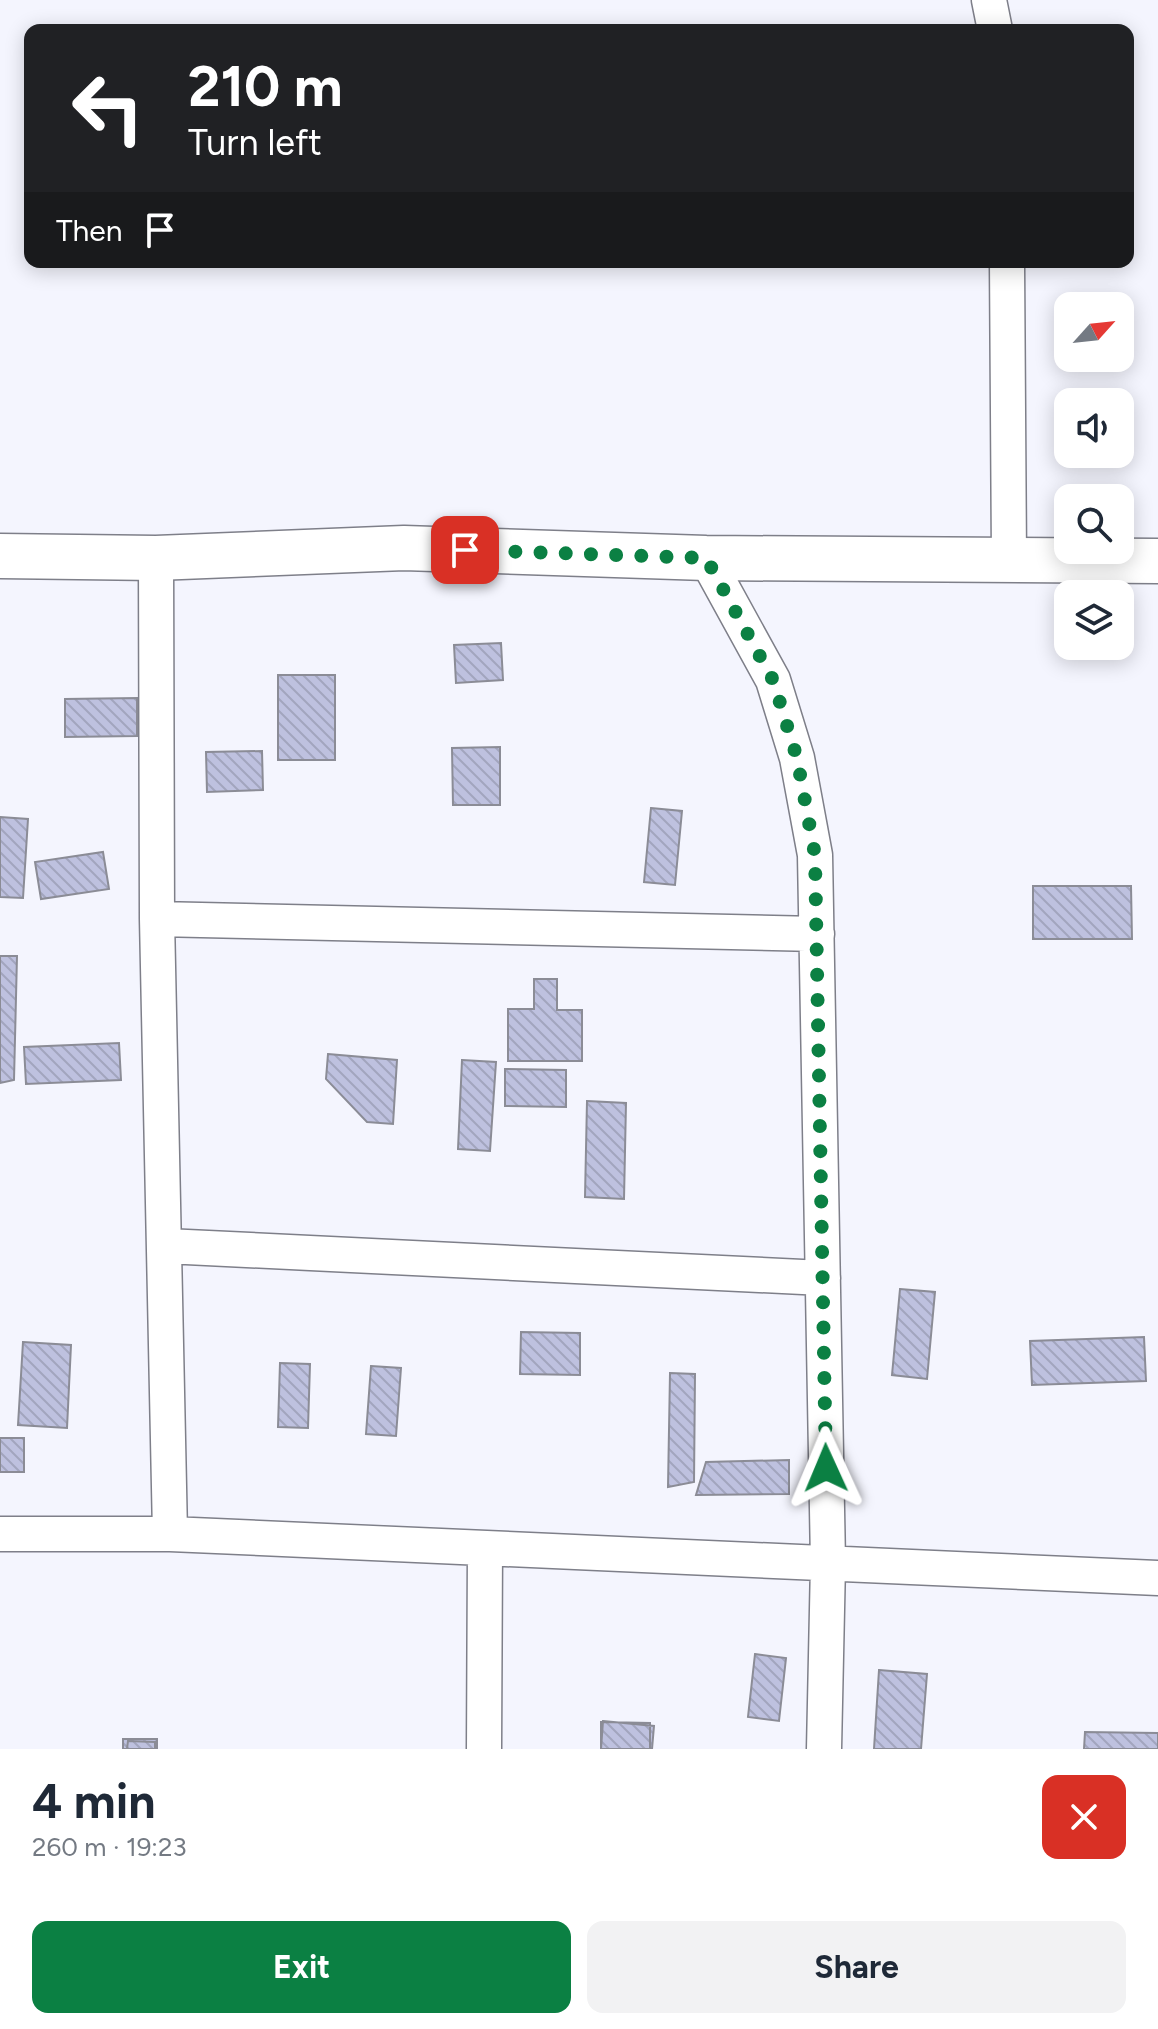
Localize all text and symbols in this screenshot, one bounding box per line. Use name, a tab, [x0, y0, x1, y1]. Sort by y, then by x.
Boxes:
text: 210 m	[188, 53, 343, 120]
icon: left	[56, 56, 160, 160]
text: Turn left	[188, 121, 322, 164]
icon: arrive	[138, 208, 182, 252]
text: Then	[56, 212, 122, 249]
north arrow	[1054, 292, 1134, 372]
map controls	[1054, 292, 1134, 660]
button: sound	[1054, 388, 1134, 468]
button: search	[1054, 484, 1134, 564]
pin	[431, 516, 499, 584]
icon: arrive	[443, 528, 487, 572]
button: layers	[1054, 580, 1134, 660]
position arrow	[784, 1426, 868, 1510]
text: 4 min	[32, 1772, 156, 1830]
button: close	[1042, 1775, 1126, 1859]
text: 260 m · 19:23	[32, 1831, 187, 1863]
button: Exit	[32, 1921, 571, 2013]
button: Share	[587, 1921, 1126, 2013]

